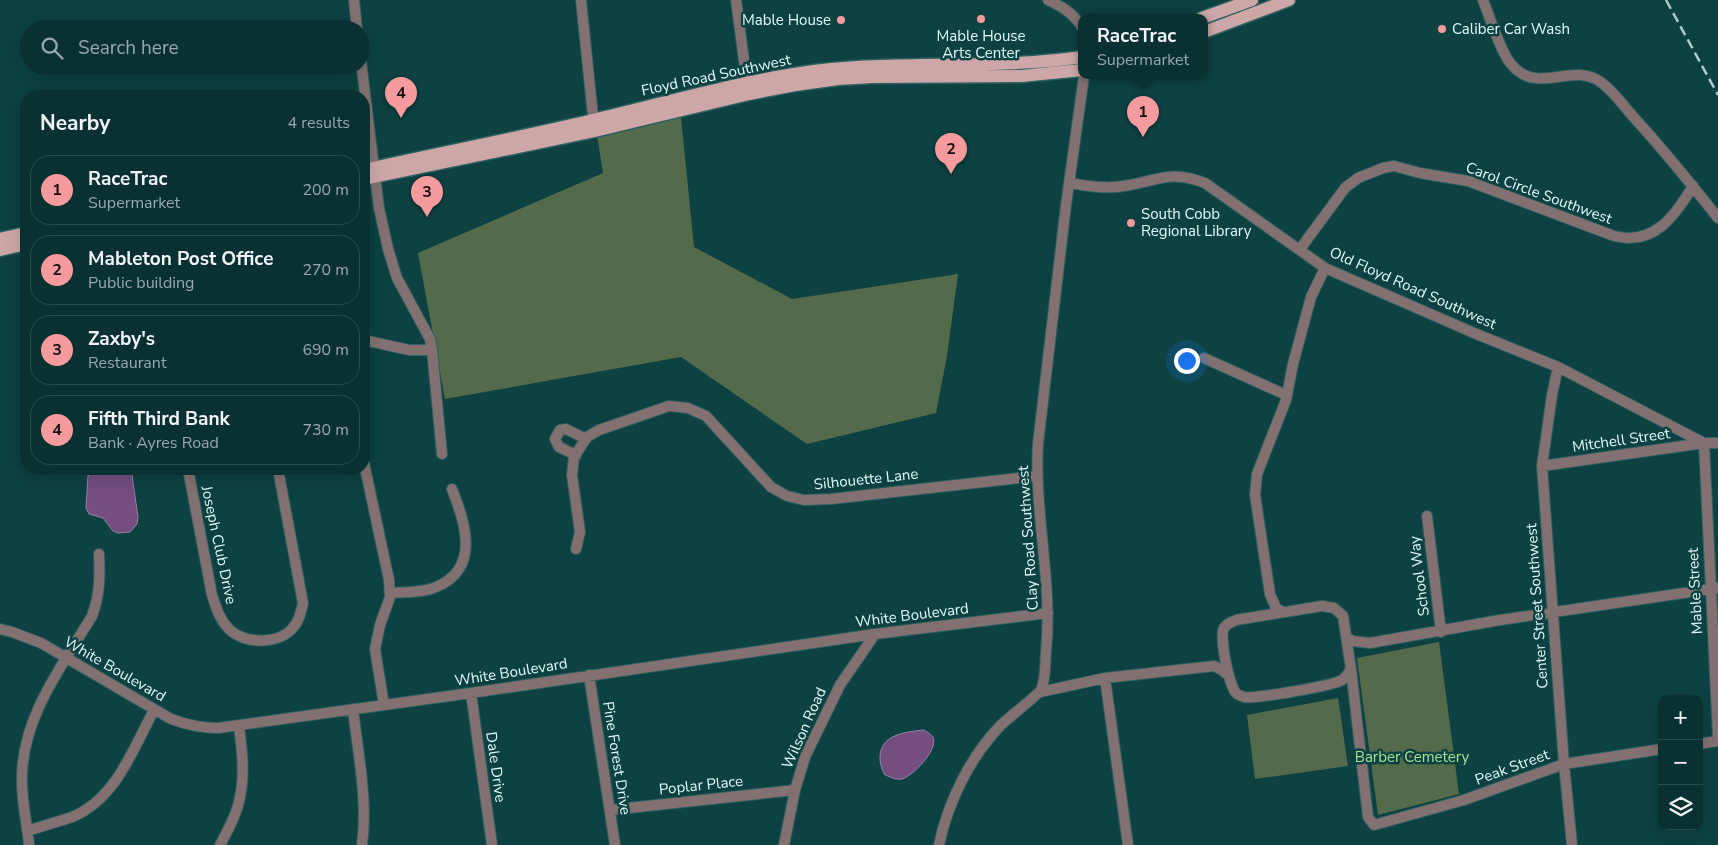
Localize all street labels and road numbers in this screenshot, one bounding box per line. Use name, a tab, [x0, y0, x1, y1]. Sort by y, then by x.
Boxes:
street label: Floyd Road Southwest	[639, 49, 793, 101]
street label: Carol Circle Southwest	[1463, 157, 1616, 229]
street label: Old Floyd Road Southwest	[1326, 242, 1500, 334]
street label: Mitchell Street	[1571, 423, 1672, 457]
street label: Silhouette Lane	[813, 464, 919, 494]
street label: Clay Road Southwest	[1013, 464, 1043, 611]
street label: Joseph Club Drive	[196, 483, 241, 606]
street label: Center Street Southwest	[1521, 522, 1553, 689]
street label: School Way	[1404, 534, 1434, 617]
street label: Mable Street	[1683, 546, 1707, 635]
street label: White Boulevard	[854, 598, 970, 632]
street label: White Boulevard	[61, 632, 169, 706]
street label: White Boulevard	[453, 653, 569, 691]
street label: Wilson Road	[777, 684, 831, 772]
street label: Pine Forest Drive	[598, 700, 636, 816]
street label: Dale Drive	[481, 731, 511, 803]
street label: Peak Street	[1472, 744, 1552, 790]
street label: Poplar Place	[658, 771, 744, 799]

